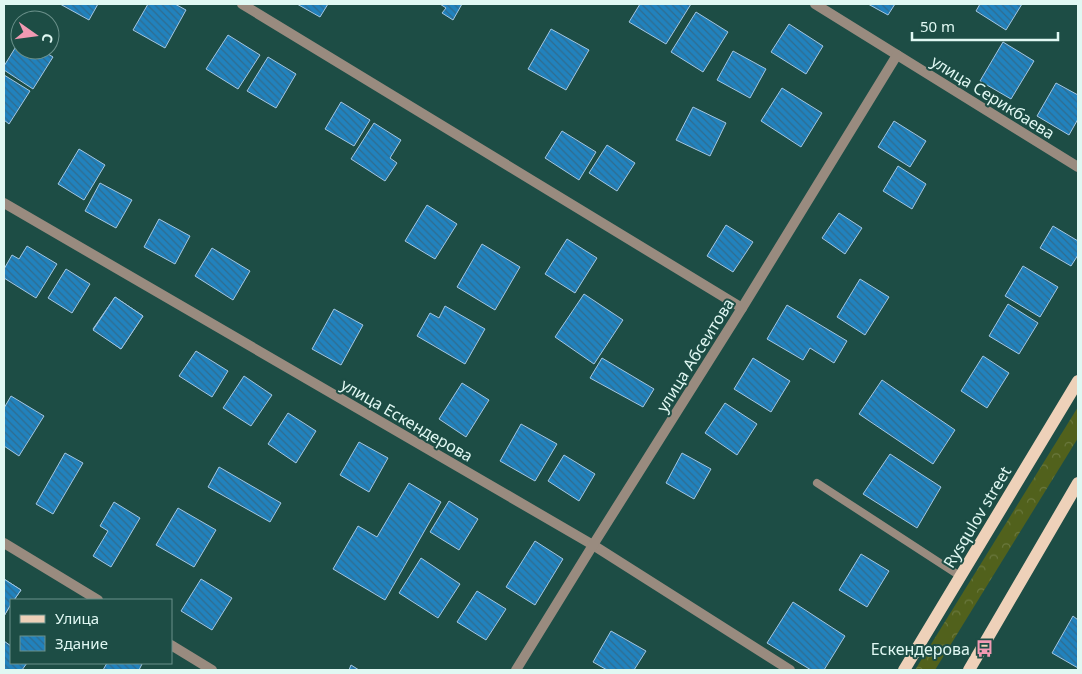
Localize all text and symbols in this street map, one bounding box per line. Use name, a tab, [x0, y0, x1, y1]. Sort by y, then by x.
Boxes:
north arrow	[10, 10, 60, 60]
scale bar	[912, 10, 1058, 42]
text: 50 m	[920, 16, 955, 36]
text: С	[38, 32, 58, 45]
street label: улица Серикбаева	[927, 50, 1059, 144]
street label: улица Абсеитова	[651, 294, 739, 416]
street label: улица Ескендерова	[337, 373, 477, 467]
street label: Rysqulov street	[938, 462, 1016, 572]
legend	[10, 599, 172, 664]
text: Улица	[55, 608, 99, 628]
text: Здание	[55, 633, 108, 653]
place label: Ескендерова	[871, 638, 970, 660]
bus stop icon: Ескендерова	[974, 639, 994, 659]

